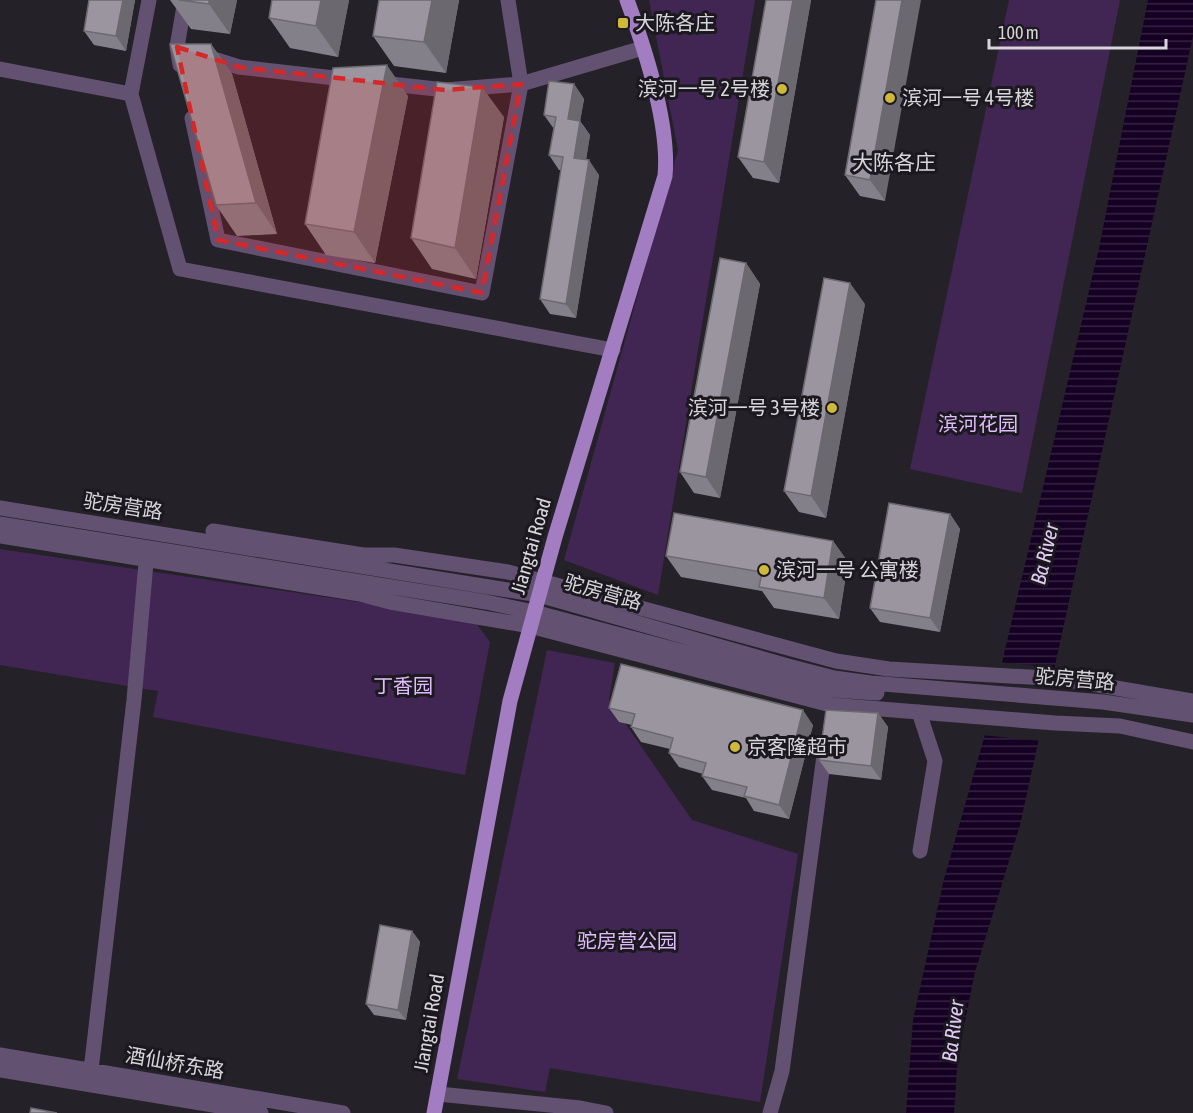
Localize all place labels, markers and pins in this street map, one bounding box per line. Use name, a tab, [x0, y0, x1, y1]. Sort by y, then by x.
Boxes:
place label: 大陈各庄	[635, 11, 715, 34]
marker: 大陈各庄	[616, 16, 630, 30]
place label: 滨河一号 2号楼	[638, 77, 770, 100]
marker: 滨河一号 2号楼	[775, 82, 789, 96]
place label: 滨河一号 4号楼	[902, 86, 1034, 109]
marker: 滨河一号 4号楼	[883, 91, 897, 105]
place label: 滨河一号 3号楼	[688, 396, 820, 419]
marker: 滨河一号 3号楼	[825, 401, 839, 415]
place label: 滨河一号 公寓楼	[776, 558, 919, 581]
marker: 滨河一号 公寓楼	[757, 563, 771, 577]
place label: 京客隆超市	[747, 735, 847, 758]
marker: 京客隆超市	[728, 740, 742, 754]

